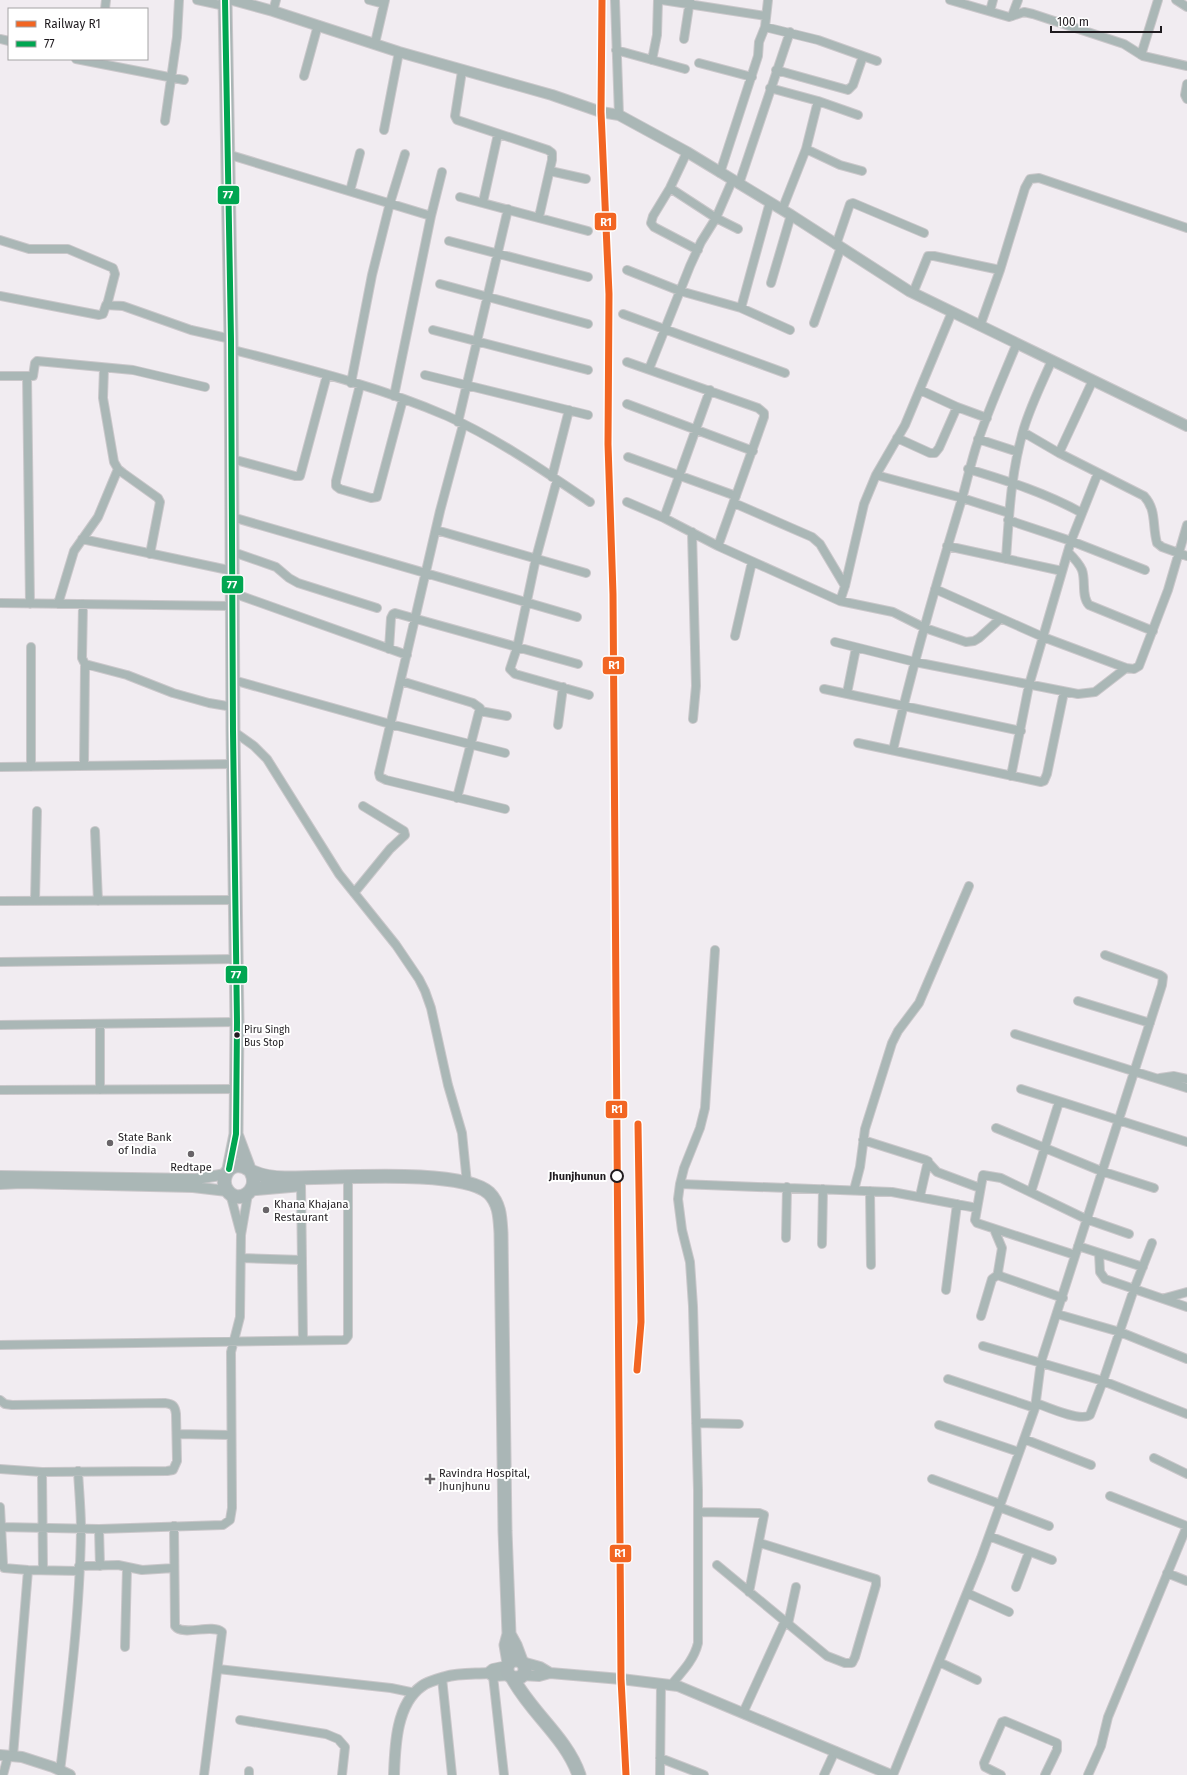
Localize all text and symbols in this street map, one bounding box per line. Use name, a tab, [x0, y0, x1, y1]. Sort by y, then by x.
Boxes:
legend	[8, 8, 148, 60]
scale bar	[1051, 8, 1161, 34]
text: 100 m	[1057, 15, 1089, 29]
text: Railway R1	[44, 17, 101, 31]
text: 77	[44, 37, 55, 51]
line badge: 77	[217, 185, 240, 205]
text: 77	[223, 189, 233, 202]
line badge: R1	[594, 212, 617, 231]
text: R1	[600, 216, 612, 229]
line badge: 77	[221, 575, 244, 594]
text: 77	[227, 579, 237, 592]
line badge: R1	[602, 656, 625, 675]
text: R1	[608, 659, 620, 672]
line badge: 77	[225, 965, 248, 984]
text: 77	[231, 969, 241, 982]
place label: Piru Singh Bus Stop	[244, 1024, 290, 1049]
marker: Piru Singh Bus Stop	[232, 1030, 242, 1040]
line badge: R1	[605, 1100, 628, 1119]
text: R1	[611, 1103, 623, 1116]
place label: State Bank of India	[118, 1131, 172, 1157]
marker: State Bank of India	[105, 1138, 115, 1148]
marker: Redtape	[186, 1149, 196, 1159]
place label: Redtape	[170, 1161, 212, 1174]
marker: Jhunjhunun	[610, 1169, 624, 1183]
place label: Jhunjhunun	[548, 1170, 606, 1183]
place label: Khana Khajana Restaurant	[274, 1198, 349, 1224]
marker: Khana Khajana Restaurant	[261, 1205, 271, 1215]
place label: Ravindra Hospital, Jhunjhunu	[439, 1467, 530, 1493]
marker: Ravindra Hospital, Jhunjhunu	[424, 1473, 436, 1485]
line badge: R1	[609, 1544, 632, 1563]
text: R1	[614, 1547, 626, 1560]

